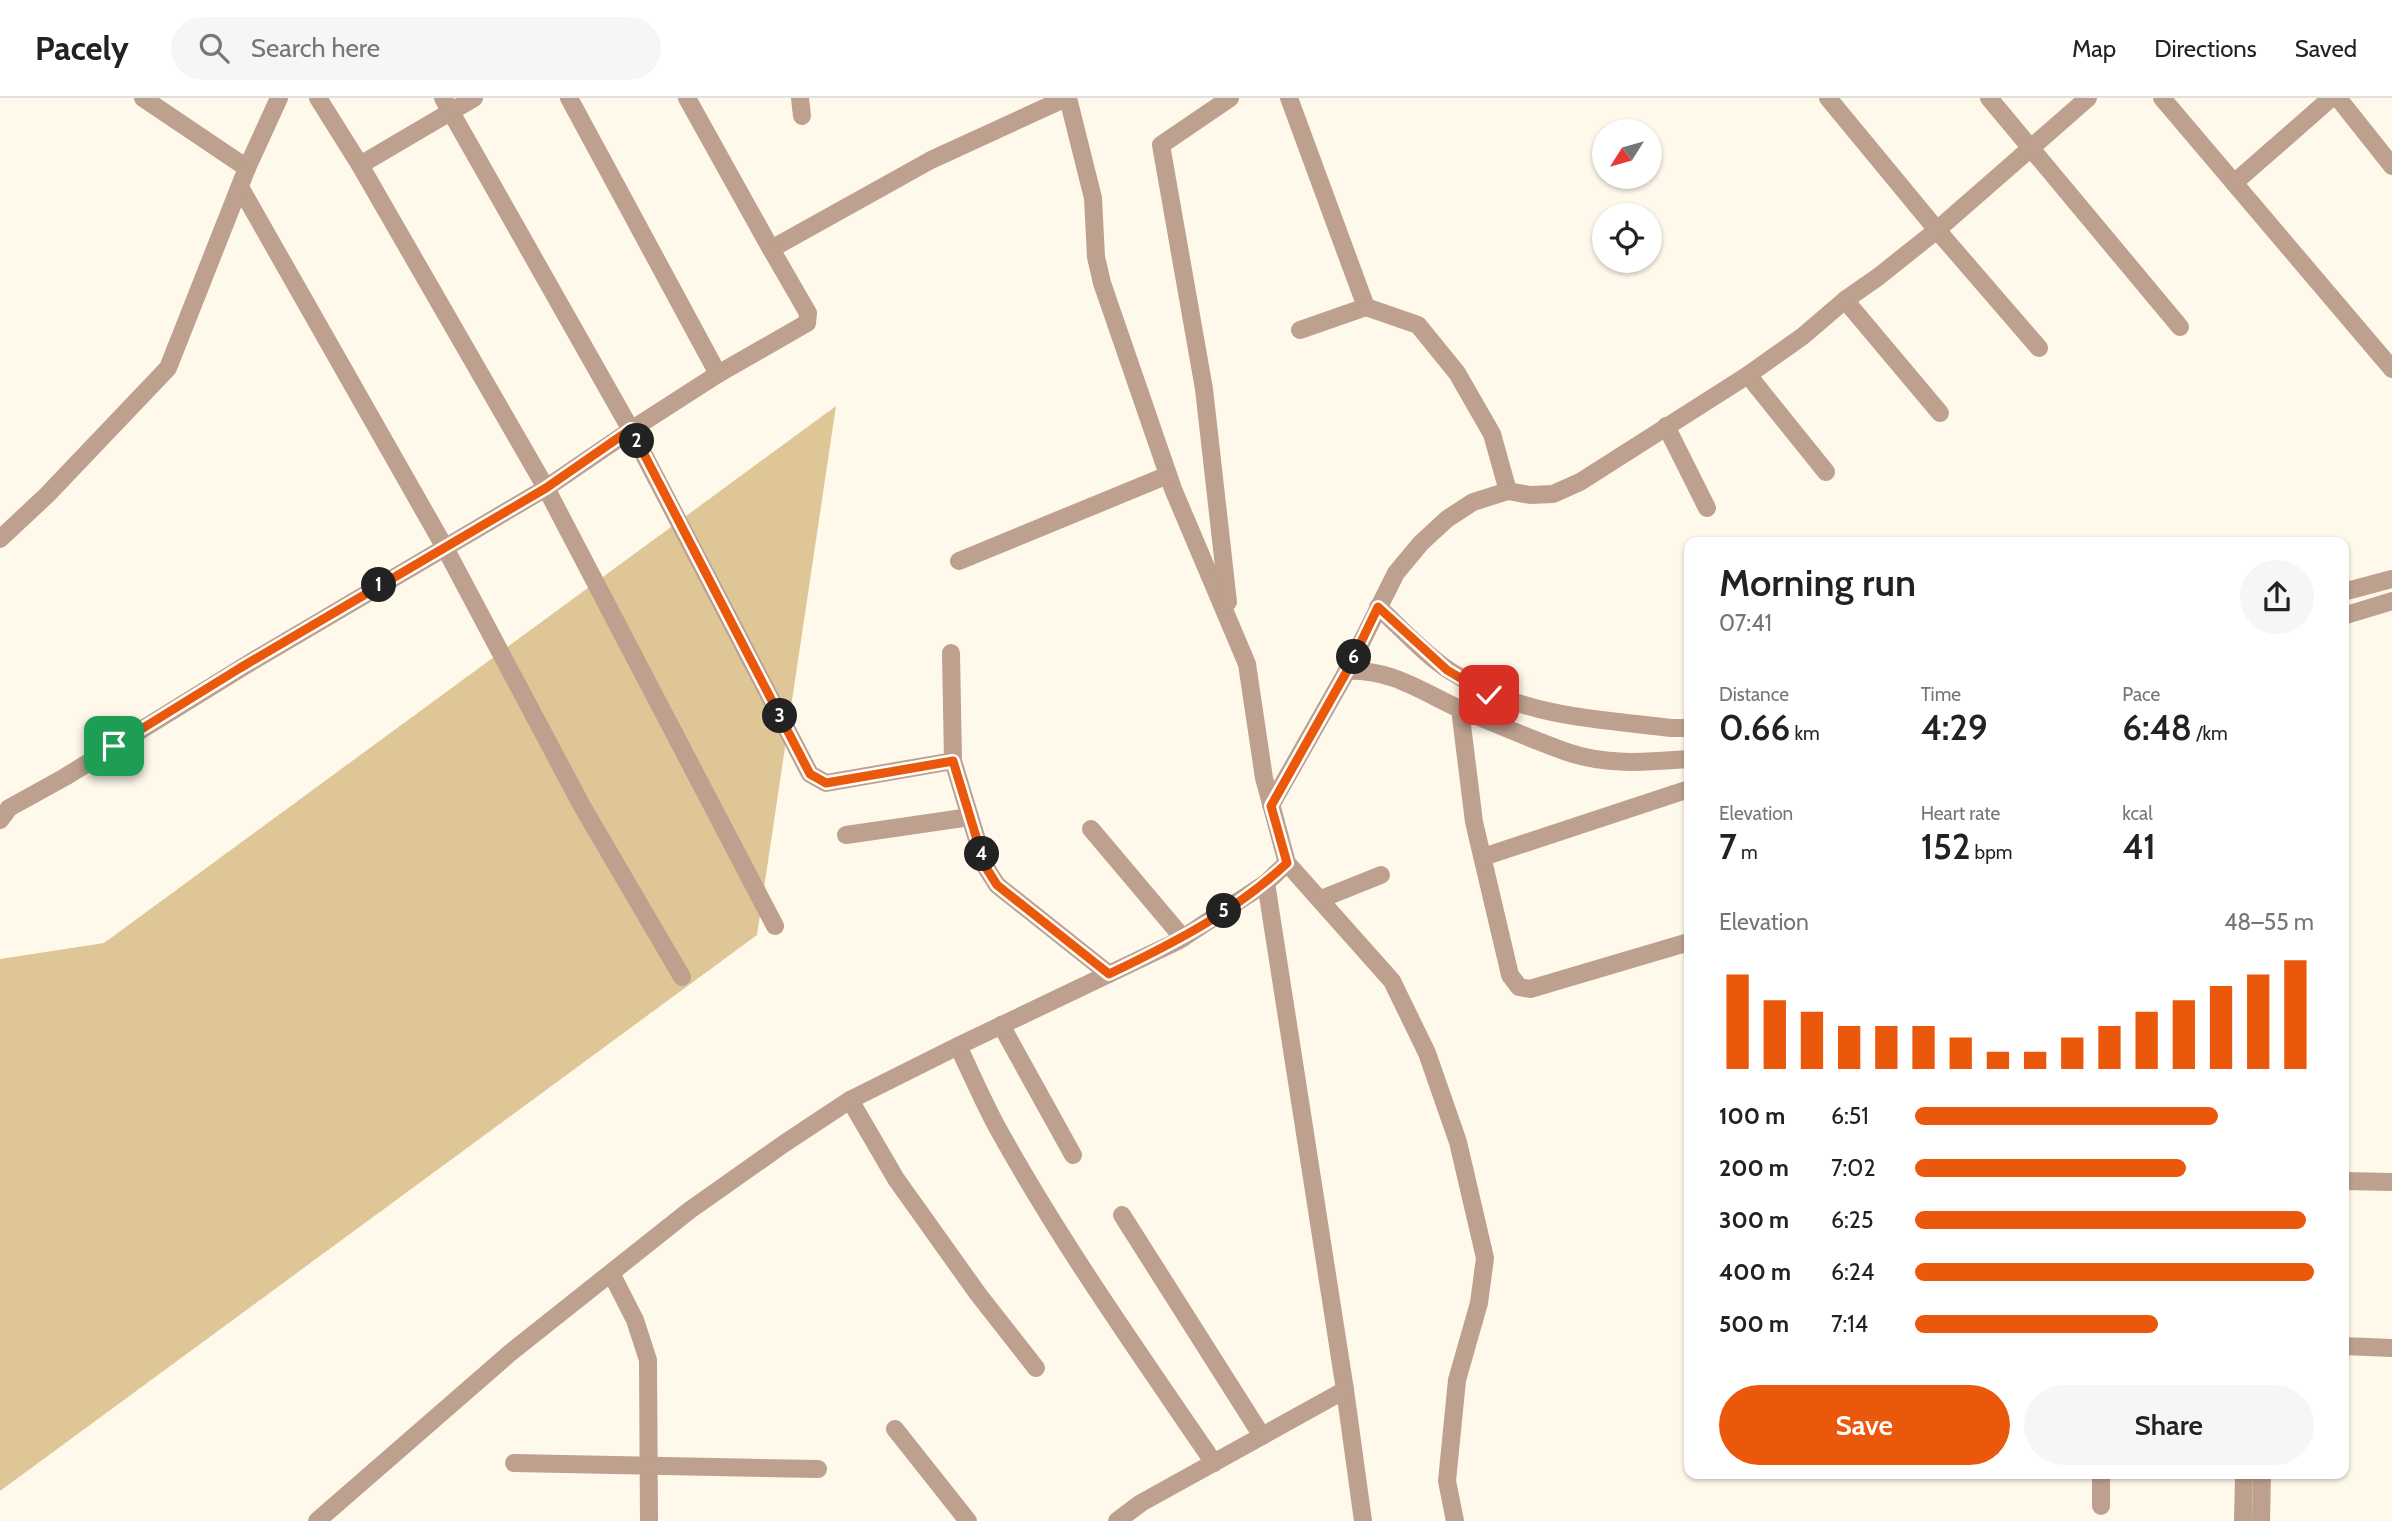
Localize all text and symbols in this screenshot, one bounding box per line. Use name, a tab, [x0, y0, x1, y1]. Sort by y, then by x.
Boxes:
search box	[171, 17, 661, 80]
text: Pacely	[35, 28, 129, 68]
icon: search	[195, 29, 233, 67]
text: Search here	[251, 32, 380, 64]
text: Map	[2072, 34, 2116, 63]
text: Directions	[2154, 34, 2257, 63]
text: Saved	[2295, 34, 2357, 63]
north arrow	[1592, 119, 1662, 189]
map controls	[1592, 119, 1662, 273]
button: locate	[1592, 203, 1662, 273]
pin: 2	[620, 424, 654, 458]
text: 2	[631, 429, 642, 452]
text: Morning run	[1719, 559, 1916, 606]
button: share	[2240, 560, 2314, 634]
pin: 1	[362, 568, 396, 602]
text: 1	[375, 573, 382, 596]
text: 07:41	[1719, 609, 1772, 637]
pin: 6	[1336, 640, 1372, 674]
text: 6	[1348, 645, 1359, 668]
pin	[1459, 665, 1519, 725]
icon: check	[1470, 676, 1508, 714]
text: Distance	[1719, 683, 1789, 706]
text: Time	[1921, 683, 1961, 706]
text: Pace	[2122, 683, 2160, 706]
pin: 3	[762, 698, 798, 734]
text: 3	[774, 704, 785, 727]
text: 0.66	[1719, 706, 1790, 749]
text: 4:29	[1921, 706, 1988, 749]
text: 6:48	[2122, 706, 2192, 749]
pin	[84, 716, 144, 776]
text: km	[1790, 722, 1820, 745]
text: /km	[2192, 722, 2228, 745]
icon: arrive	[95, 727, 133, 765]
text: Elevation	[1719, 802, 1793, 825]
text: Heart rate	[1921, 802, 2000, 825]
text: kcal	[2122, 802, 2153, 825]
text: 7	[1719, 825, 1737, 868]
text: 152	[1921, 825, 1970, 868]
text: 41	[2122, 825, 2156, 868]
pin: 4	[964, 836, 1000, 872]
text: m	[1737, 841, 1758, 864]
text: bpm	[1970, 841, 2012, 864]
text: 4	[976, 842, 987, 865]
pin: 5	[1206, 894, 1242, 928]
text: 5	[1218, 899, 1229, 922]
text: Elevation	[1719, 908, 1809, 936]
text: 48–55 m	[2224, 908, 2314, 936]
text: 100 m	[1719, 1102, 1785, 1130]
text: 6:51	[1831, 1102, 1869, 1130]
text: 200 m	[1719, 1154, 1789, 1182]
text: 7:02	[1831, 1154, 1875, 1182]
text: 300 m	[1719, 1206, 1789, 1234]
text: 6:25	[1831, 1206, 1873, 1234]
text: 400 m	[1719, 1258, 1791, 1286]
text: 6:24	[1831, 1258, 1874, 1286]
text: 500 m	[1719, 1310, 1789, 1338]
text: 7:14	[1831, 1310, 1868, 1338]
button: Save	[1719, 1385, 2010, 1465]
button: Share	[2024, 1385, 2314, 1465]

